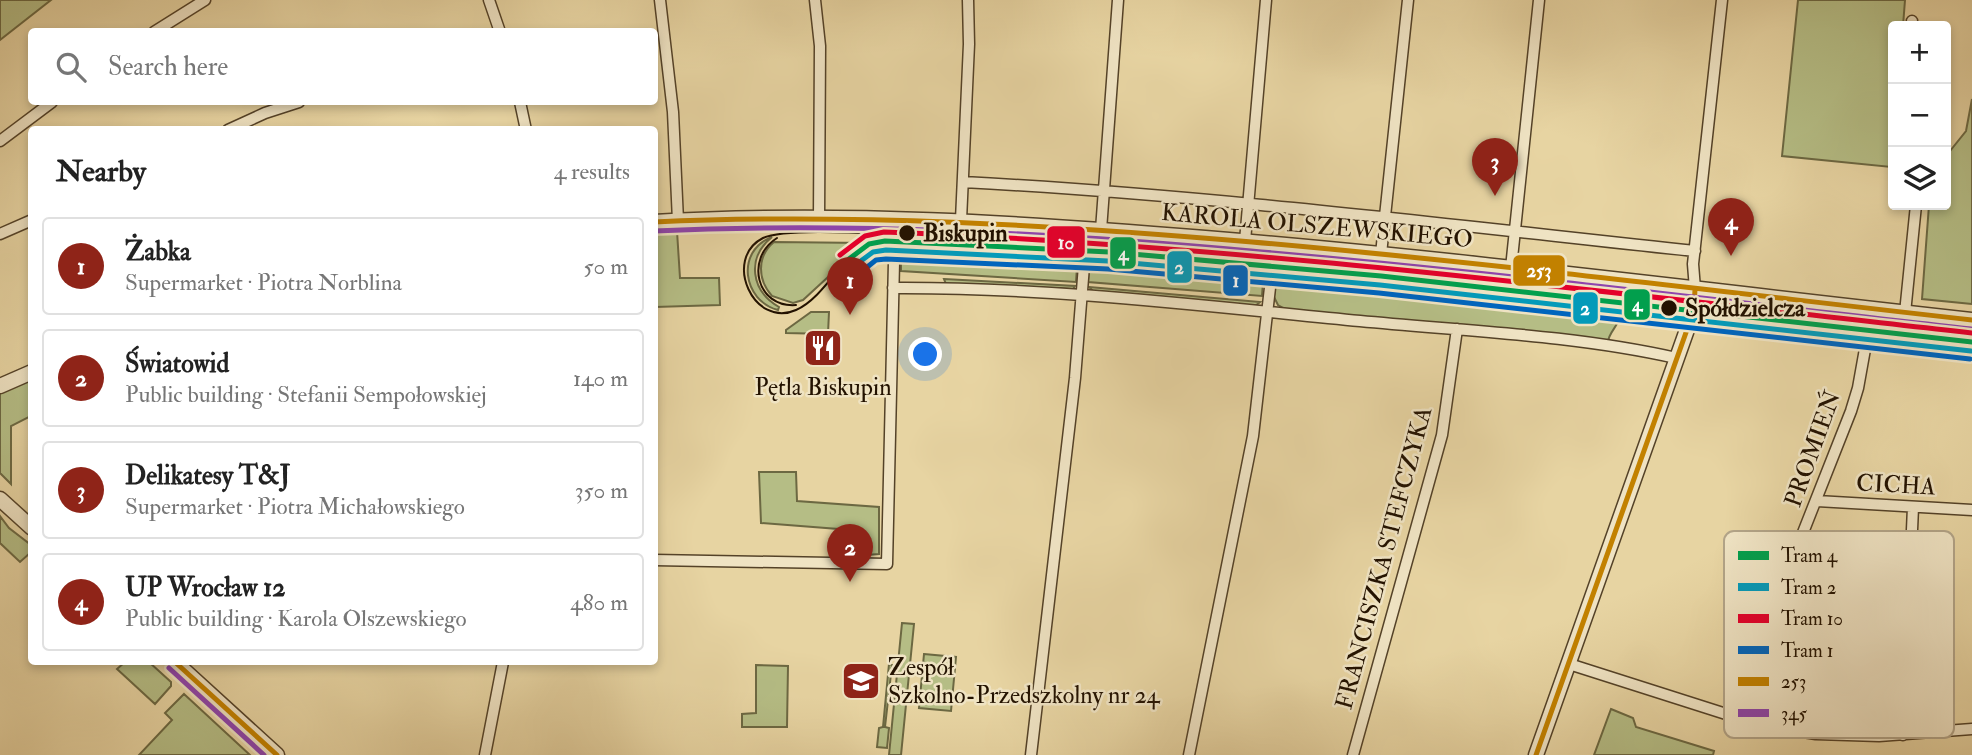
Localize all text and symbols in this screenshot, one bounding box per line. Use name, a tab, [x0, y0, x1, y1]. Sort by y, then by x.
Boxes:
map controls	[1888, 21, 1951, 210]
button: +	[1888, 21, 1951, 84]
search box	[28, 28, 658, 105]
icon: search	[52, 48, 90, 86]
text: Search here	[108, 51, 228, 83]
button: −	[1888, 84, 1951, 147]
pin: 3	[1472, 138, 1518, 196]
button: layers	[1888, 147, 1951, 210]
text: Nearby	[56, 153, 146, 190]
text: 4 results	[554, 157, 630, 186]
street label: KAROLA OLSZEWSKIEGO	[1160, 197, 1474, 255]
pin: 4	[1708, 198, 1754, 256]
place label: Biskupin	[923, 218, 1008, 249]
marker: Biskupin	[897, 223, 917, 243]
line badge: 10	[1046, 225, 1086, 259]
text: 10	[1058, 231, 1074, 255]
text: Żabka	[125, 236, 191, 268]
line badge: 4	[1109, 236, 1137, 270]
text: 4	[1117, 242, 1130, 266]
line badge: 2	[1166, 250, 1193, 284]
text: 1	[77, 252, 85, 281]
text: 50 m	[584, 252, 628, 281]
line badge: 253	[1512, 254, 1566, 287]
text: 2	[1174, 256, 1184, 280]
pin: 1	[827, 257, 873, 315]
text: 253	[1526, 259, 1552, 283]
line badge: 1	[1222, 264, 1249, 297]
text: Supermarket · Piotra Norblina	[125, 268, 402, 297]
text: 1	[1233, 269, 1240, 293]
line badge: 4	[1623, 288, 1651, 321]
line badge: 2	[1572, 291, 1599, 325]
text: 4	[1631, 293, 1644, 317]
place label: Spółdzielcza	[1685, 293, 1806, 324]
text: 2	[1580, 297, 1590, 321]
marker: Spółdzielcza	[1659, 298, 1679, 318]
restaurant icon: Pętla Biskupin	[802, 327, 844, 369]
your location	[908, 337, 942, 371]
text: Światowid	[125, 348, 229, 380]
text: 2	[75, 364, 87, 393]
text: 140 m	[573, 364, 628, 393]
place label: Pętla Biskupin	[754, 372, 892, 403]
text: Public building · Stefanii Sempołowskiej	[125, 380, 487, 409]
street label: PROMIEŃ	[1777, 386, 1849, 511]
street label: FRANCISZKA STEFCZYKA	[1329, 403, 1439, 713]
text: Delikatesy T&J	[125, 460, 290, 492]
street label: CICHA	[1855, 467, 1937, 503]
text: 3	[77, 476, 85, 505]
text: 350 m	[575, 476, 628, 505]
text: Supermarket · Piotra Michałowskiego	[125, 492, 465, 521]
pin: 2	[827, 524, 873, 582]
legend	[1724, 531, 1954, 738]
text: Tram 4	[1781, 544, 1838, 568]
text: UP Wrocław 12	[125, 572, 285, 604]
text: Tram 2	[1781, 576, 1836, 600]
text: 4	[75, 588, 87, 617]
text: 480 m	[570, 588, 628, 617]
text: Public building · Karola Olszewskiego	[125, 604, 467, 633]
text: Tram 10	[1781, 607, 1843, 631]
text: Tram 1	[1781, 639, 1833, 663]
place label: Zespół Szkolno-Przedszkolny nr 24	[888, 652, 1161, 711]
school or university icon: Zespół Szkolno-Przedszkolny nr 24	[840, 660, 882, 702]
text: 253	[1781, 670, 1806, 694]
text: 345	[1781, 702, 1807, 726]

